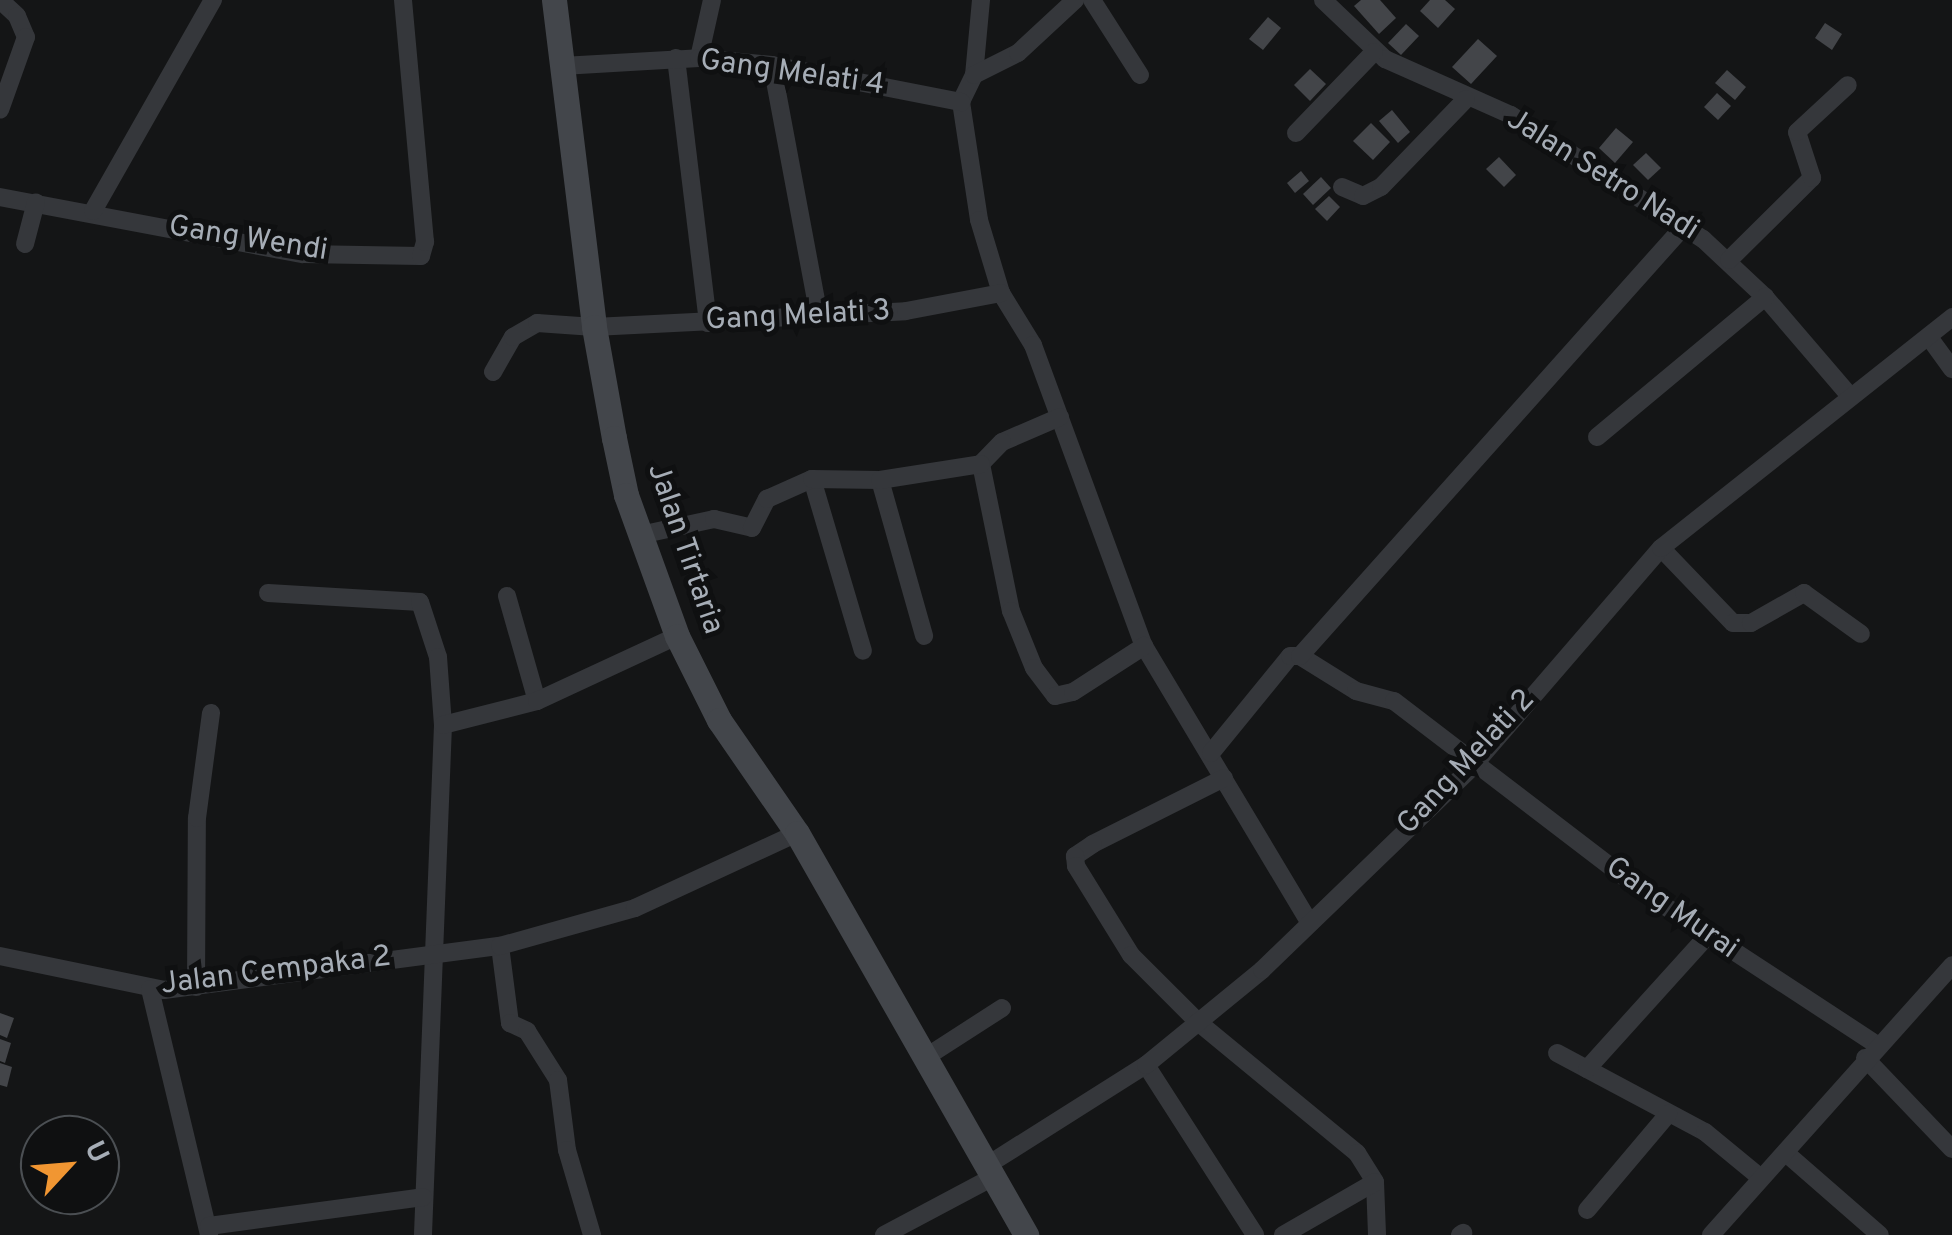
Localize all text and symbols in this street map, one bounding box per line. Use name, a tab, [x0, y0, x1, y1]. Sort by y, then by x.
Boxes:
street label: Gang Melati 4	[698, 43, 886, 105]
street label: Jalan Setro Nadi	[1499, 103, 1705, 249]
street label: Gang Wendi	[166, 210, 330, 270]
street label: Gang Melati 3	[705, 294, 891, 340]
street label: Jalan Tirtaria	[638, 458, 730, 640]
street label: Gang Melati 2	[1391, 683, 1543, 843]
street label: Gang Murai	[1598, 850, 1744, 968]
street label: Jalan Cempaka 2	[159, 940, 393, 1004]
north arrow	[20, 1115, 120, 1215]
text: U	[75, 1136, 116, 1170]

